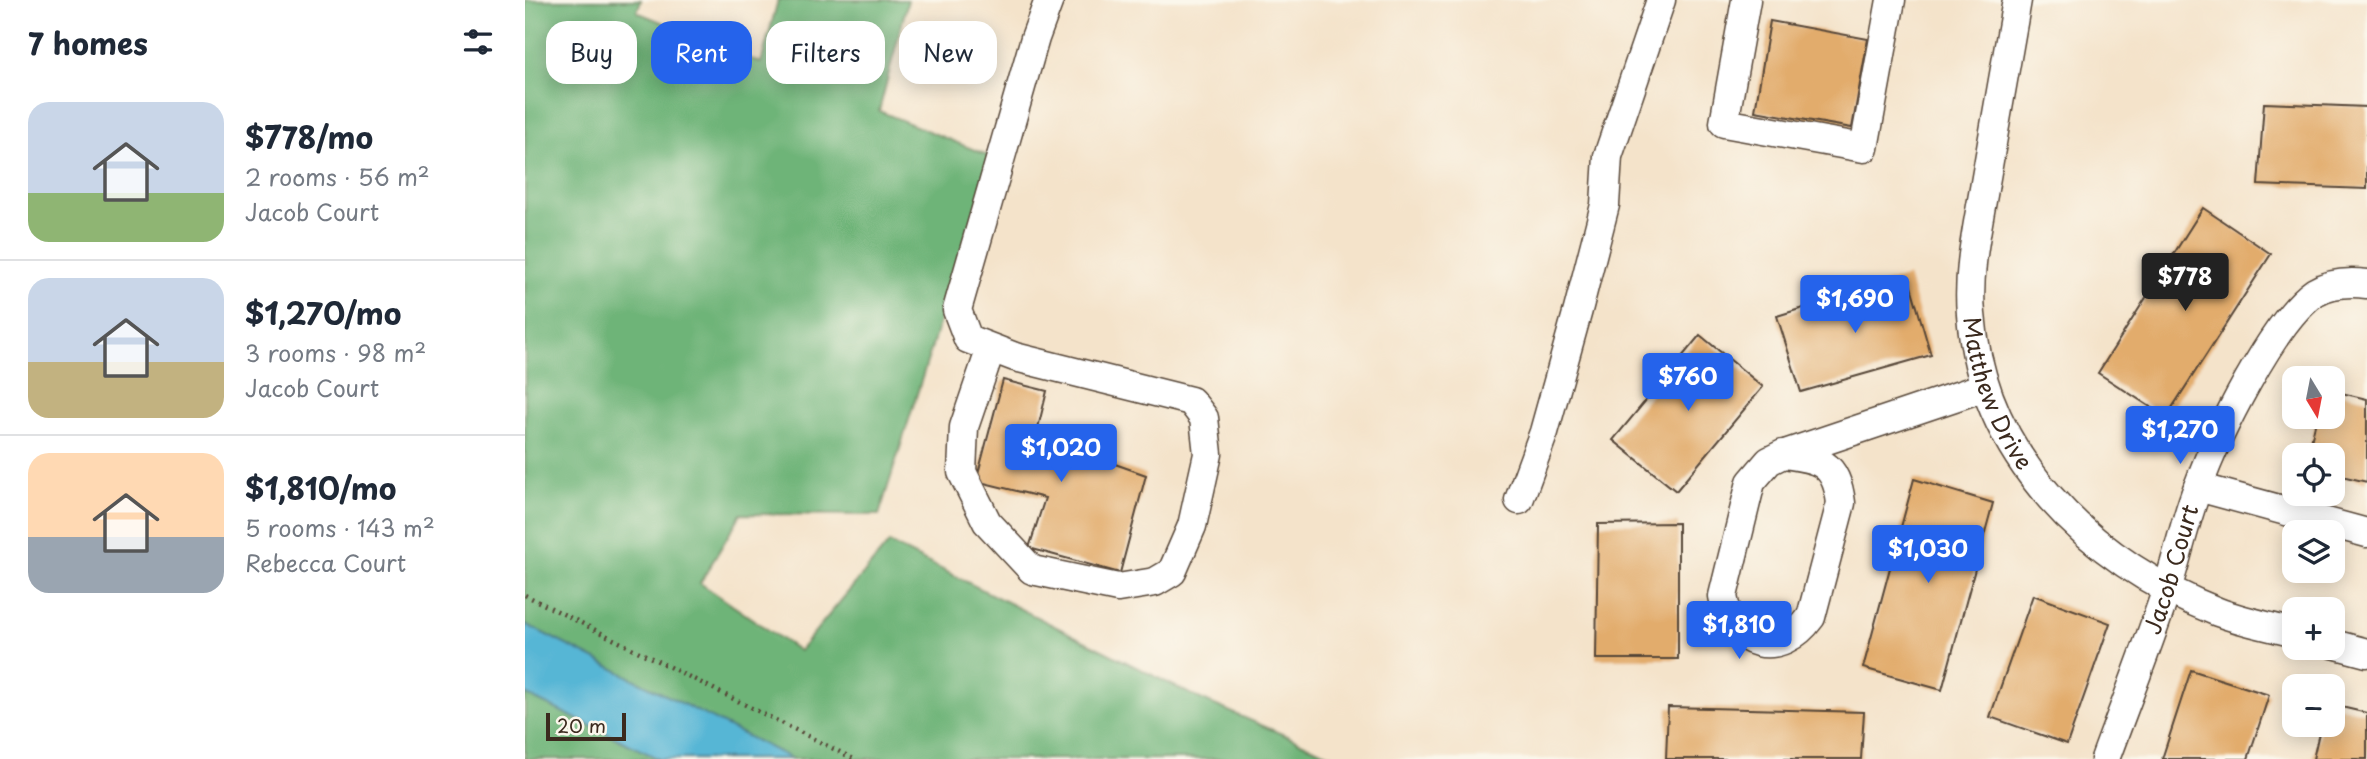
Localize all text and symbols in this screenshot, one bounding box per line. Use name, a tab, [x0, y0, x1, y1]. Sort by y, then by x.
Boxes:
text: 7 homes	[28, 20, 148, 65]
chip: Buy	[546, 21, 637, 84]
chip: Rent	[651, 21, 752, 84]
chip: Filters	[766, 21, 885, 84]
chip: New	[899, 21, 997, 84]
icon: filters	[459, 23, 497, 61]
text: $778/mo	[245, 114, 373, 159]
icon: home	[84, 130, 168, 214]
text: 2 rooms · 56 m²	[245, 159, 430, 194]
text: Jacob Court	[245, 194, 379, 229]
pin: $778	[2144, 254, 2226, 313]
text: $778	[2158, 258, 2212, 293]
pin: $1,690	[1798, 276, 1912, 335]
text: $1,690	[1816, 280, 1894, 315]
text: $1,270/mo	[245, 290, 401, 335]
icon: home	[84, 306, 168, 390]
street label: Matthew Drive	[1955, 315, 2042, 476]
text: 3 rooms · 98 m²	[245, 335, 426, 370]
pin: $760	[1647, 354, 1729, 413]
text: $760	[1658, 358, 1718, 393]
north arrow	[2282, 366, 2345, 429]
map controls	[2282, 366, 2345, 737]
text: Jacob Court	[245, 370, 379, 405]
pin: $1,270	[2123, 406, 2237, 466]
text: $1,270	[2142, 411, 2218, 446]
pin: $1,020	[1004, 424, 1118, 484]
text: $1,020	[1021, 429, 1101, 464]
button: locate	[2282, 443, 2345, 506]
text: $1,810/mo	[245, 465, 396, 510]
icon: home	[84, 481, 168, 565]
street label: Jacob Court	[2134, 500, 2207, 639]
text: 5 rooms · 143 m²	[245, 510, 435, 545]
button: layers	[2282, 520, 2345, 583]
pin: $1,030	[1871, 526, 1985, 585]
text: $1,030	[1888, 530, 1968, 565]
text: Rebecca Court	[245, 545, 406, 580]
button: +	[2282, 597, 2345, 660]
pin: $1,810	[1682, 602, 1796, 661]
text: $1,810	[1703, 606, 1775, 641]
button: −	[2282, 674, 2345, 737]
scale bar	[546, 710, 627, 742]
text: 20 m	[557, 711, 606, 739]

